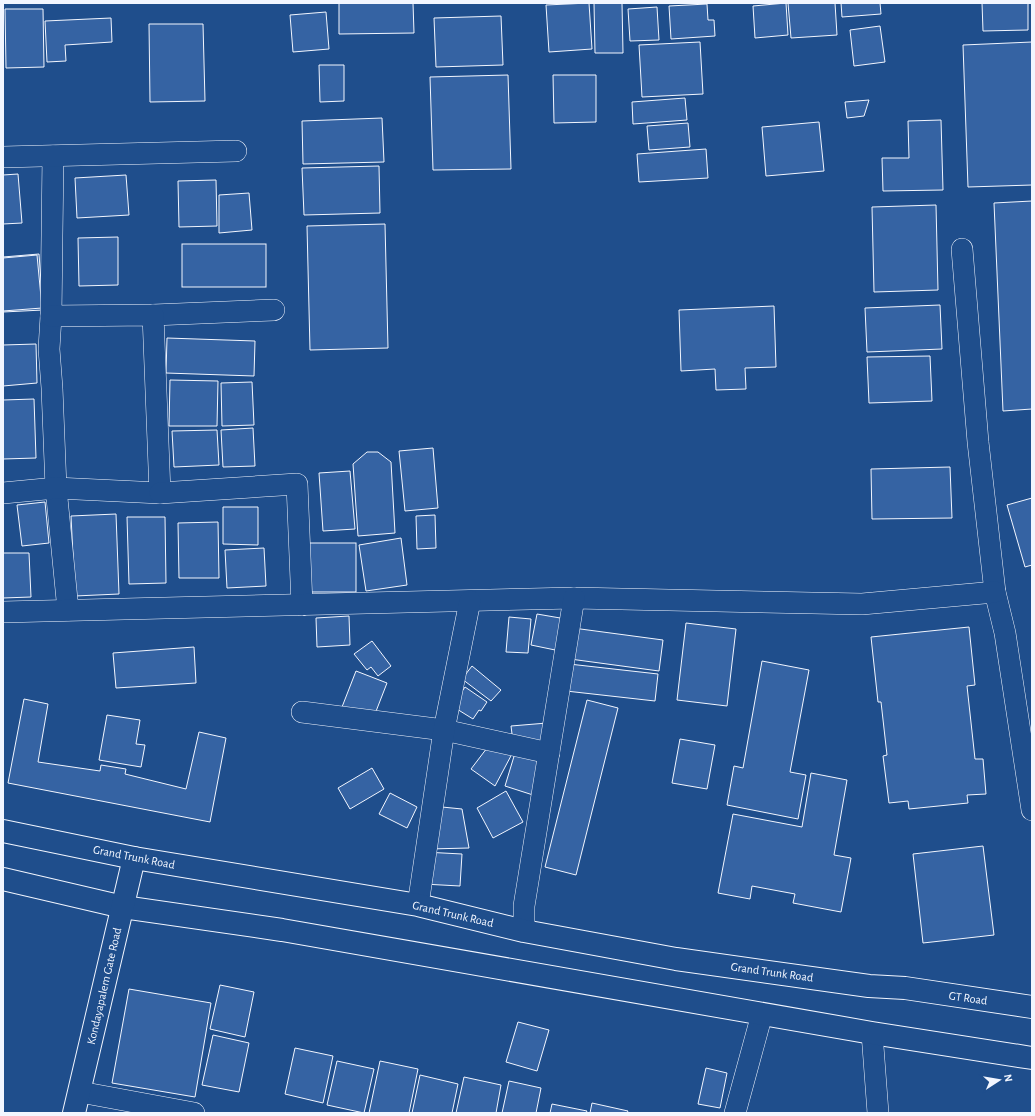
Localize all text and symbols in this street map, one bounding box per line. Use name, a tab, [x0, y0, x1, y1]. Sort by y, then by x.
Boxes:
street label: Grand Trunk Road	[92, 843, 176, 871]
street label: Grand Trunk Road	[411, 899, 495, 929]
street label: Kondayapalem Gate Road	[85, 926, 124, 1046]
street label: Grand Trunk Road	[730, 960, 814, 984]
street label: GT Road	[948, 989, 988, 1007]
north arrow	[979, 1060, 1019, 1100]
text: N	[1002, 1073, 1014, 1083]

